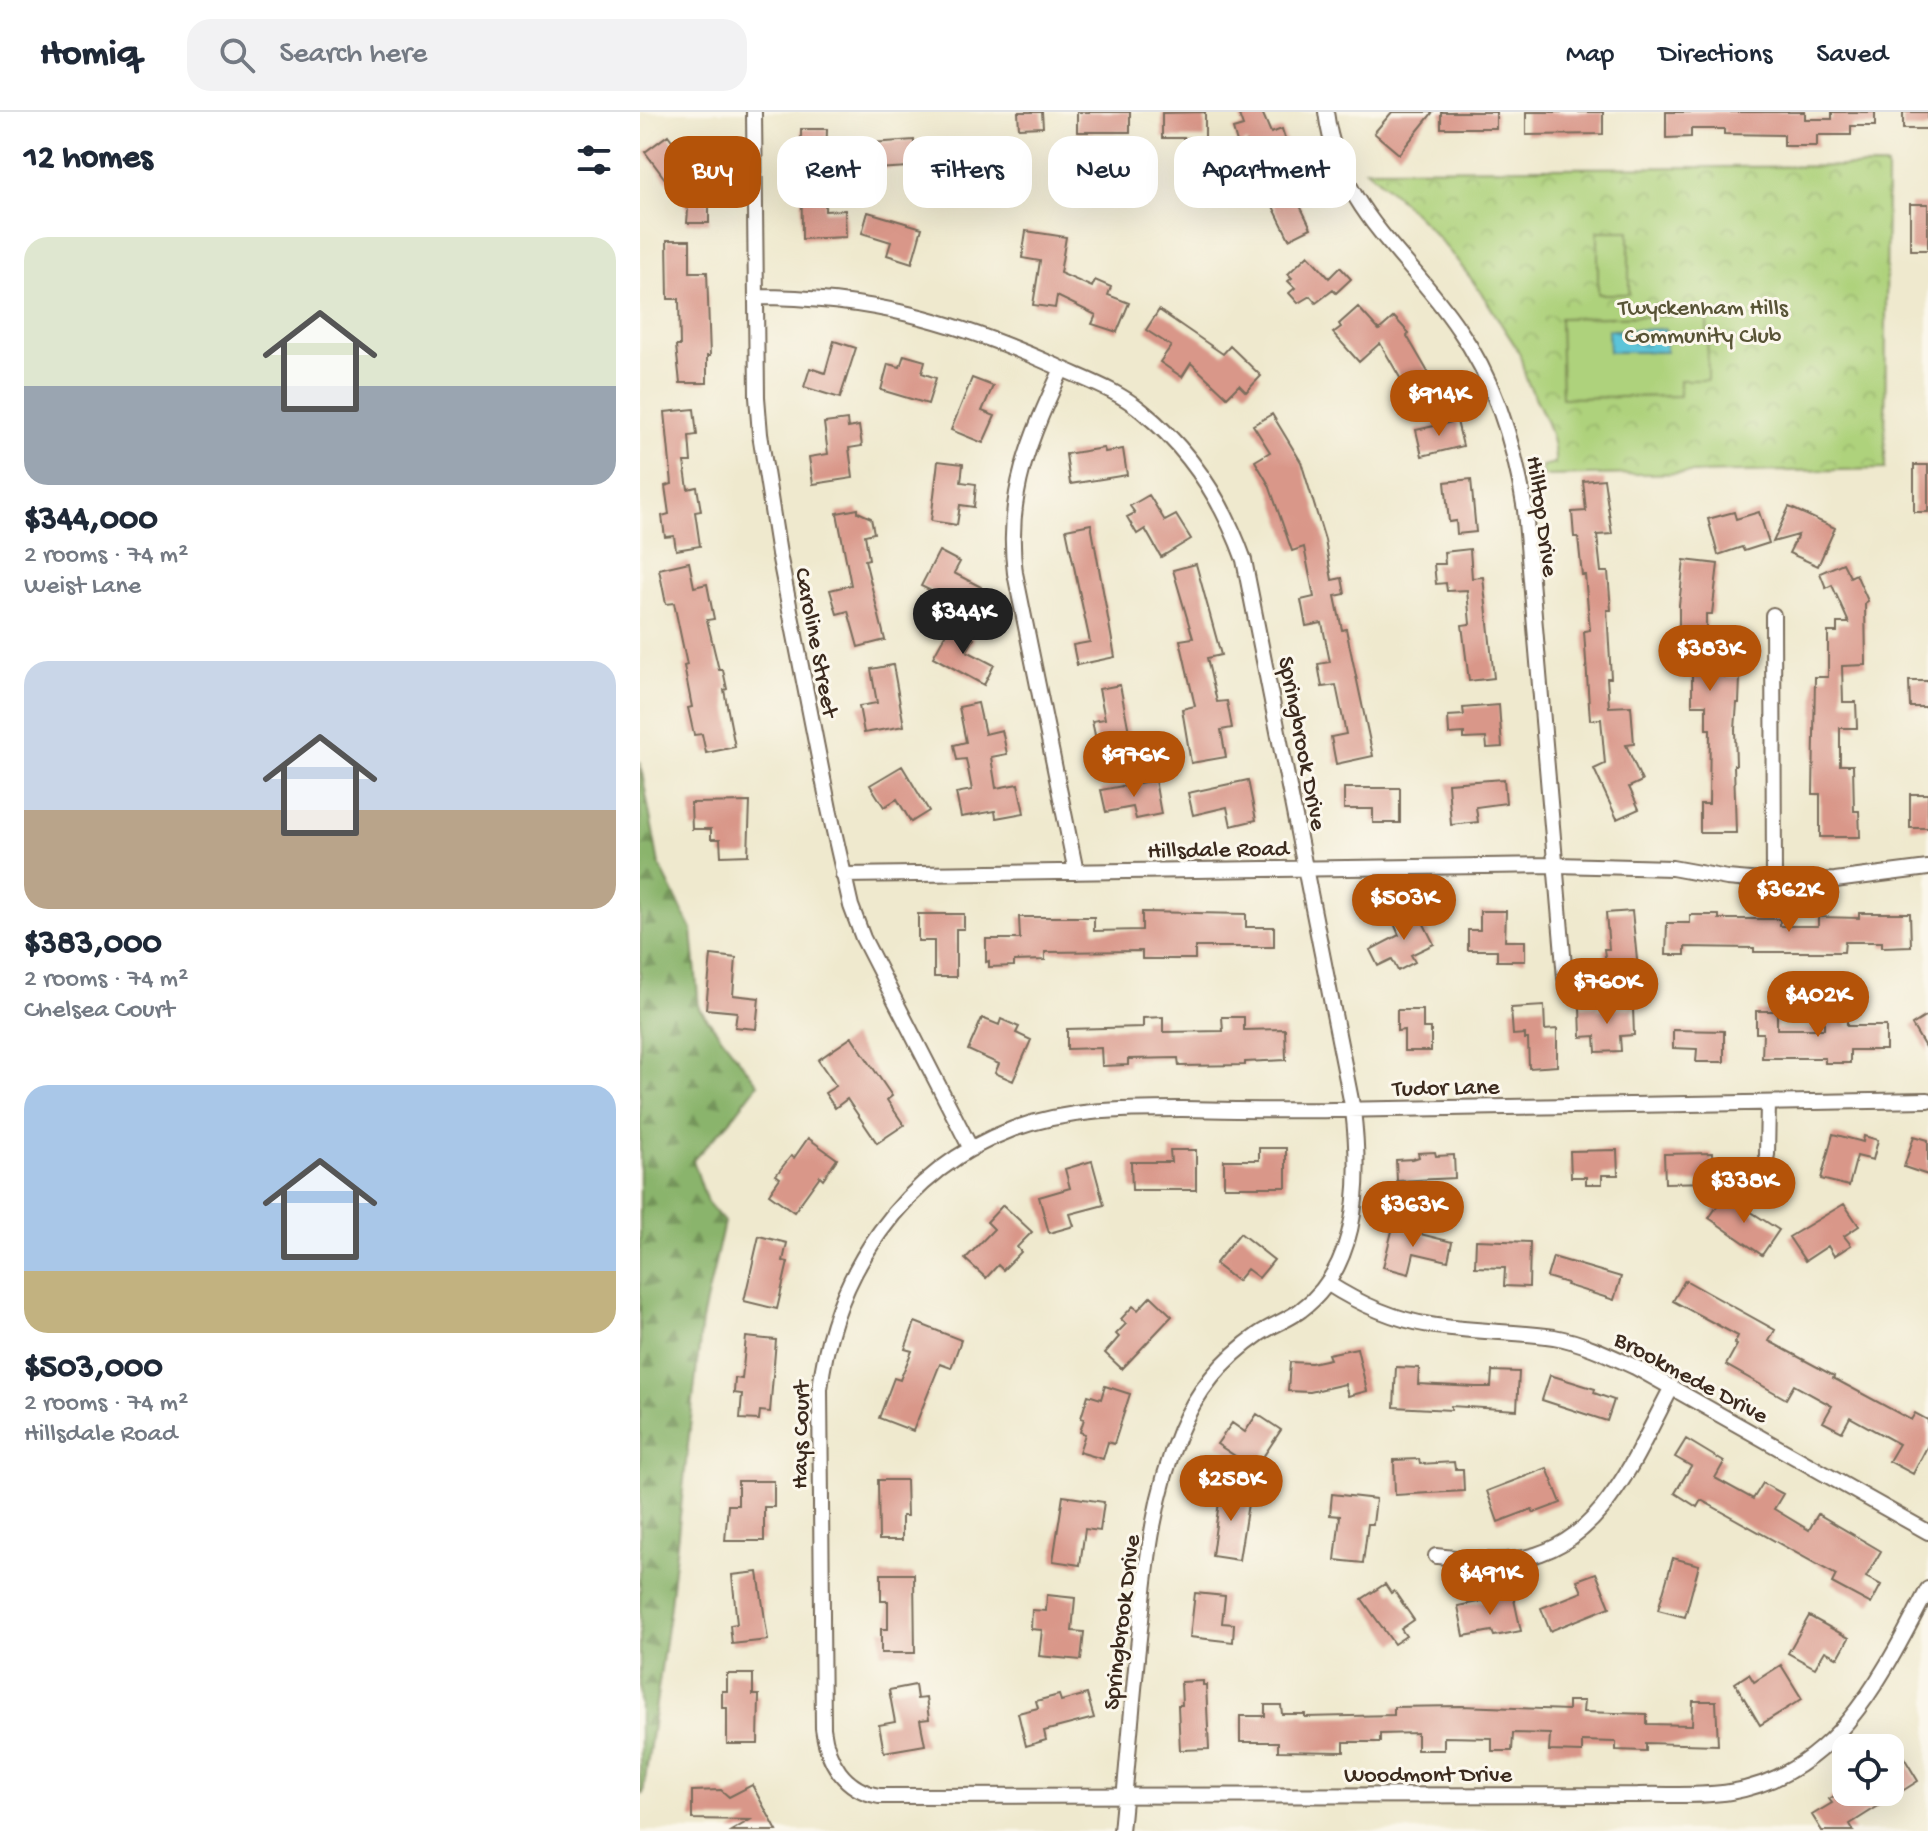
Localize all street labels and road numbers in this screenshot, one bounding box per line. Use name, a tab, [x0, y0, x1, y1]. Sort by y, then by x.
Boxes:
street label: Hilltop Drive	[1518, 454, 1563, 579]
street label: Caroline Street	[786, 566, 844, 722]
street label: Springbrook Drive	[1269, 654, 1332, 834]
street label: Hillsdale Road	[1147, 836, 1291, 867]
street label: Tudor Lane	[1390, 1074, 1500, 1105]
street label: Brookmede Drive	[1608, 1326, 1773, 1432]
street label: Hays Court	[787, 1378, 818, 1489]
street label: Springbrook Drive	[1098, 1532, 1149, 1712]
street label: Woodmont Drive	[1344, 1762, 1513, 1791]

